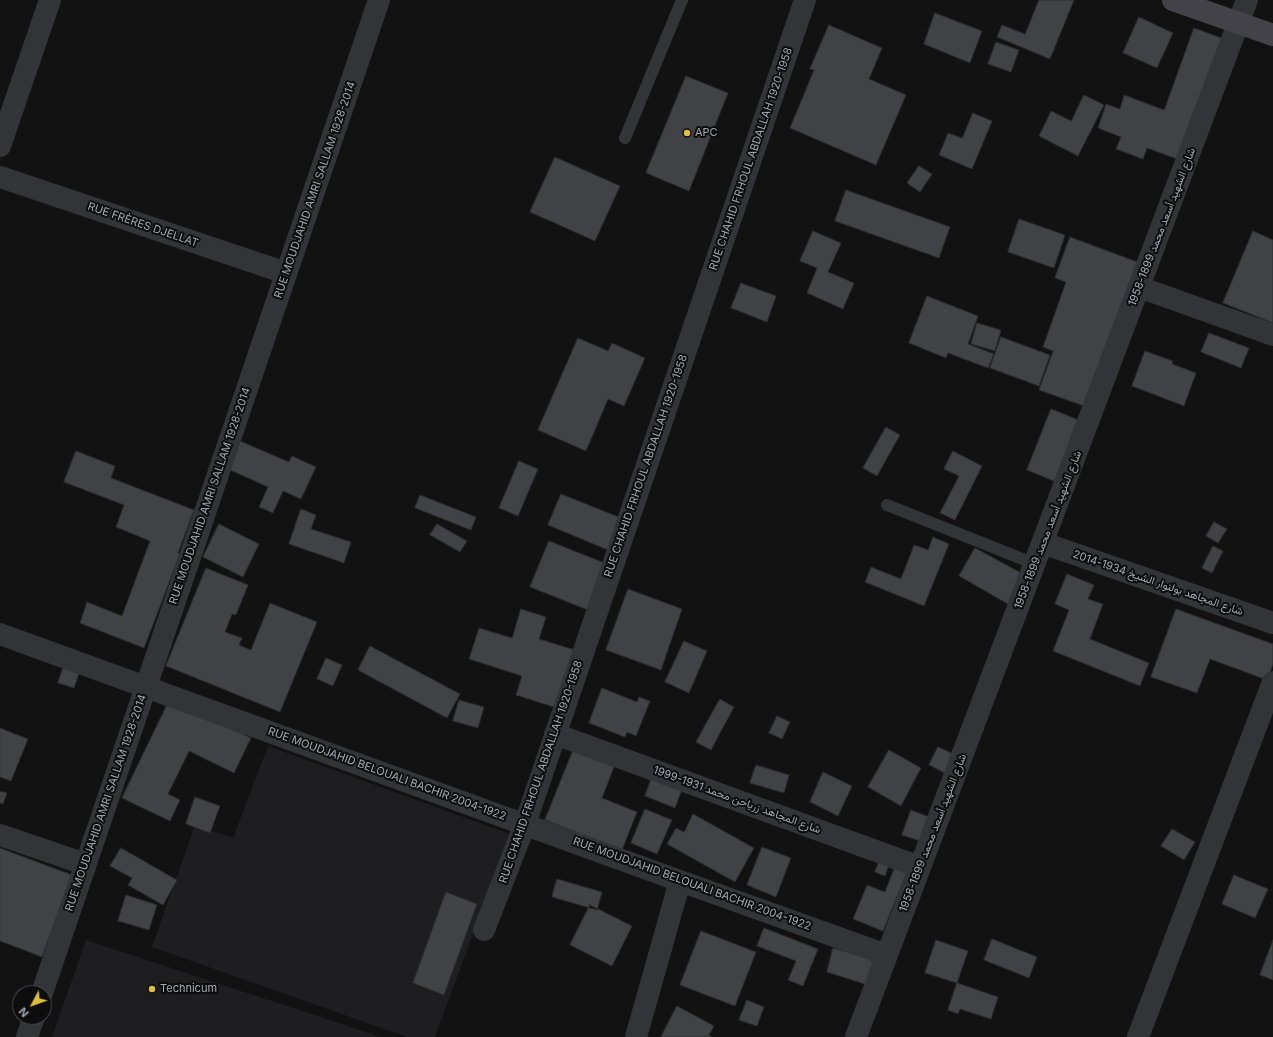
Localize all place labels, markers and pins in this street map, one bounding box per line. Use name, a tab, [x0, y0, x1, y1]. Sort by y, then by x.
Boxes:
place label: APC	[695, 126, 718, 140]
marker: APC	[682, 128, 692, 138]
place label: Technicum	[160, 982, 217, 996]
marker: Technicum	[147, 984, 157, 994]

